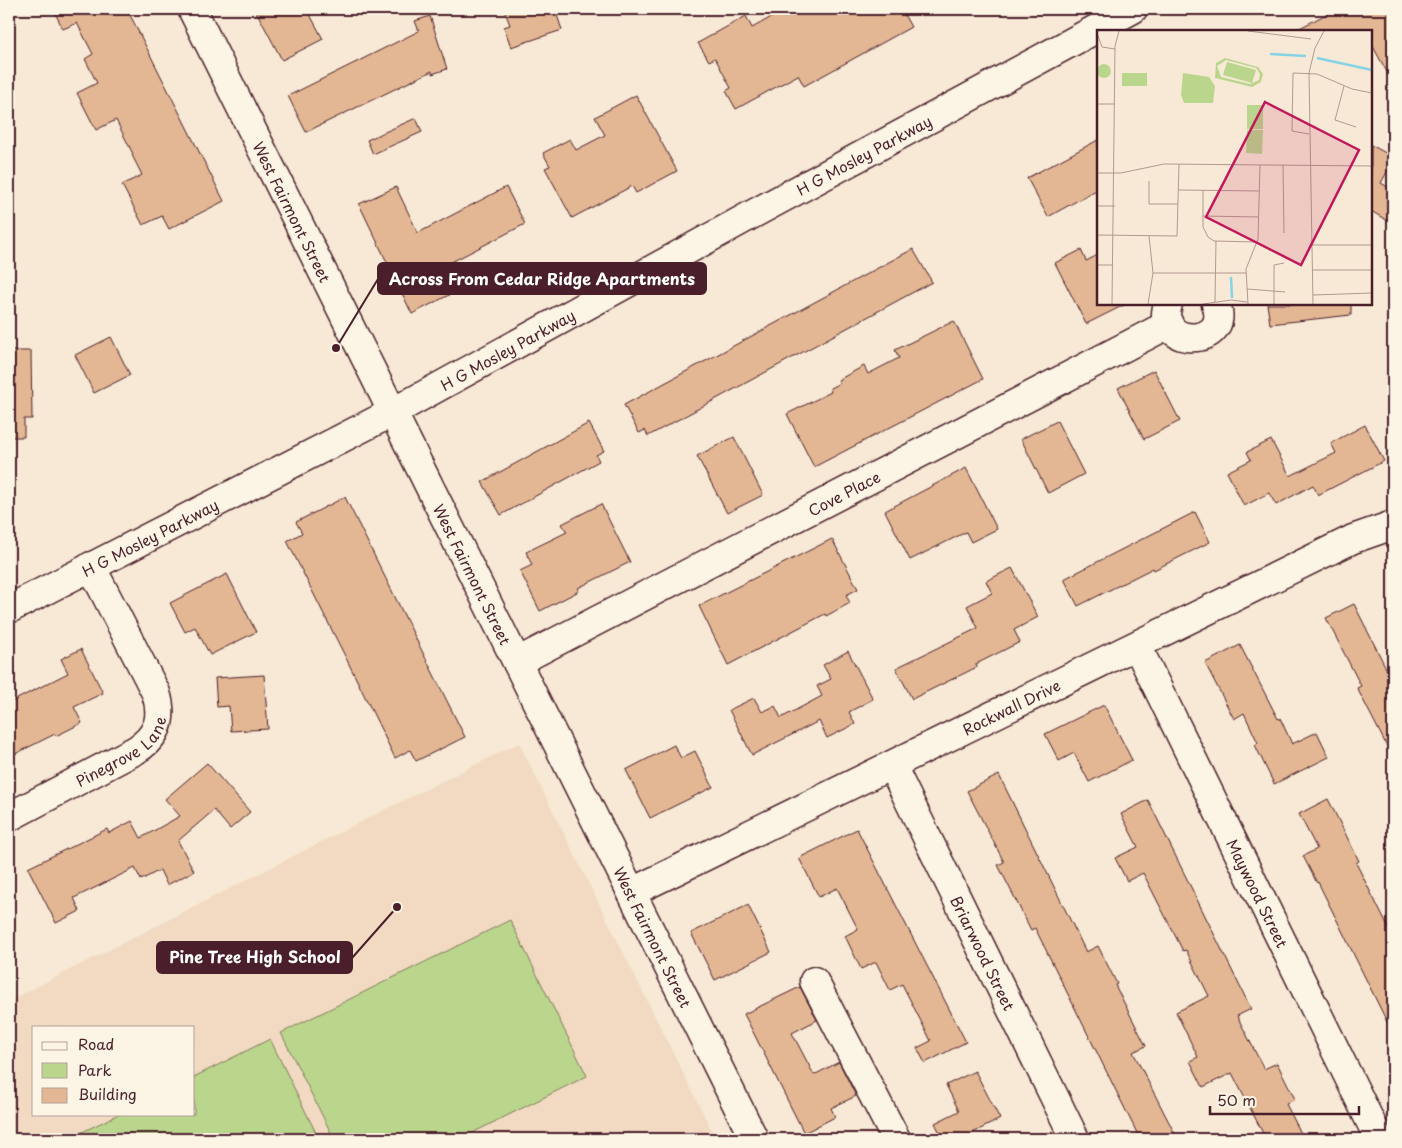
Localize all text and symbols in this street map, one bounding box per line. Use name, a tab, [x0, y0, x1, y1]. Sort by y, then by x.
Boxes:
inset map	[1097, 30, 1372, 305]
street label: H G Mosley Parkway	[792, 108, 935, 200]
street label: West Fairmont Street	[248, 137, 337, 286]
callout: Across From Cedar Ridge Apartments	[378, 263, 706, 294]
text: Across From Cedar Ridge Apartments	[389, 266, 695, 290]
street label: H G Mosley Parkway	[436, 303, 579, 396]
street label: Cove Place	[804, 464, 884, 521]
street label: H G Mosley Parkway	[77, 492, 222, 582]
street label: West Fairmont Street	[428, 500, 518, 648]
street label: Rockwall Drive	[958, 673, 1064, 740]
street label: Pinegrove Lane	[71, 714, 171, 792]
street label: Maywood Street	[1222, 835, 1295, 951]
street label: West Fairmont Street	[609, 862, 698, 1011]
street label: Briarwood Street	[946, 891, 1022, 1014]
callout: Pine Tree High School	[157, 942, 352, 973]
text: Pine Tree High School	[169, 944, 341, 968]
legend	[32, 1026, 195, 1116]
text: Road	[78, 1032, 114, 1055]
text: Park	[78, 1058, 112, 1081]
text: Building	[78, 1082, 137, 1105]
scale bar	[1210, 1083, 1358, 1115]
text: 50 m	[1217, 1088, 1256, 1111]

